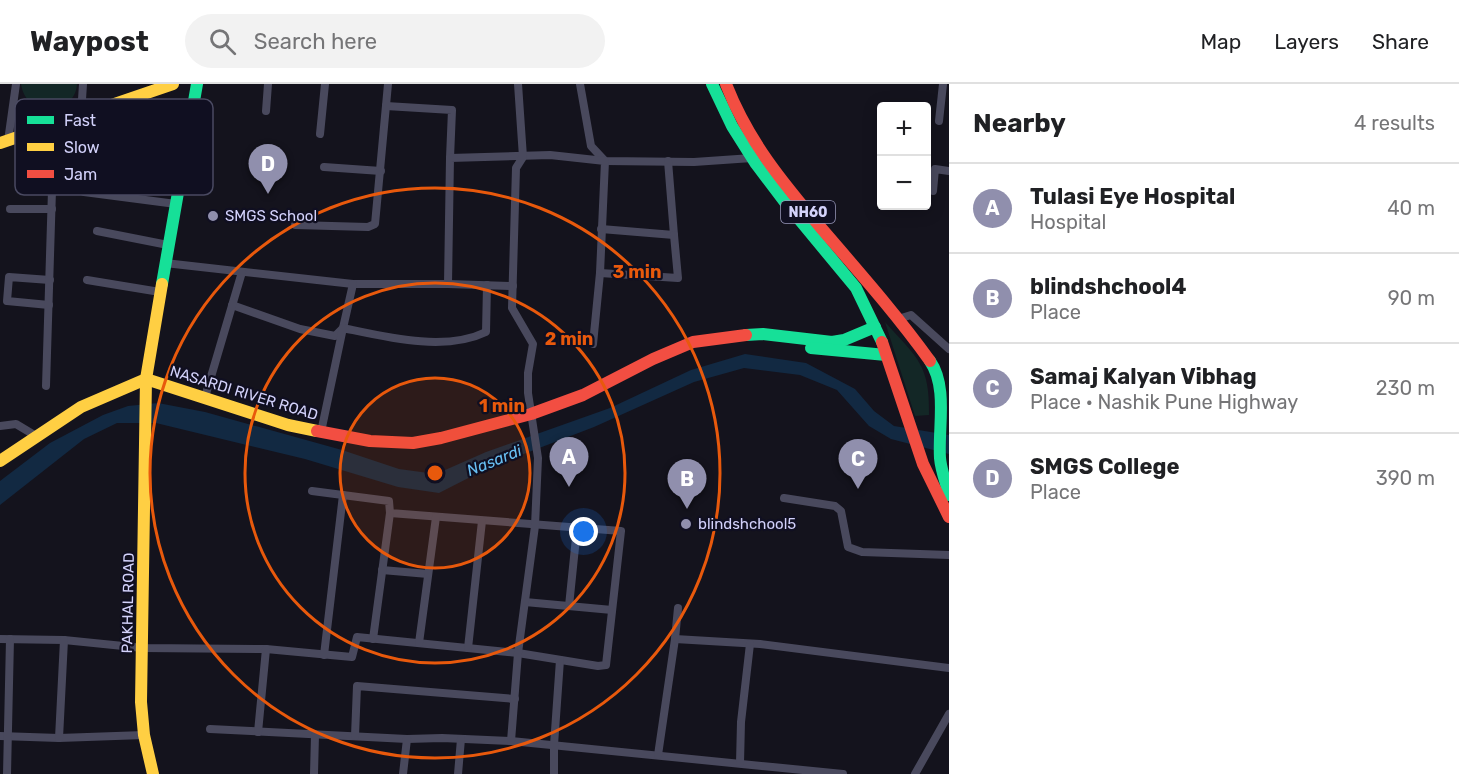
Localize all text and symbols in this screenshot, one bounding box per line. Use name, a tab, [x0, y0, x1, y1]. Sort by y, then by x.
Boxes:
search box	[185, 14, 605, 68]
text: Waypost	[30, 25, 149, 58]
icon: search	[206, 25, 239, 58]
text: Search here	[254, 28, 377, 55]
text: Map	[1200, 29, 1241, 54]
text: Layers	[1274, 29, 1339, 54]
text: Share	[1372, 29, 1429, 54]
legend	[15, 99, 213, 195]
map controls	[877, 102, 931, 210]
button: +	[877, 102, 931, 156]
text: Nearby	[973, 108, 1066, 139]
text: Fast	[64, 111, 96, 130]
text: 4 results	[1354, 111, 1435, 135]
text: Slow	[64, 138, 100, 157]
pin: D	[248, 144, 288, 194]
button: −	[877, 156, 931, 210]
text: Jam	[64, 165, 97, 184]
text: Tulasi Eye Hospital	[1030, 183, 1235, 210]
text: A	[985, 196, 1000, 220]
text: 40 m	[1387, 196, 1435, 220]
road number: NH60	[781, 201, 835, 223]
place label: SMGS School	[225, 207, 317, 225]
marker: SMGS School	[206, 209, 220, 223]
text: Hospital	[1030, 210, 1106, 234]
text: 3 min	[613, 261, 661, 283]
text: blindshchool4	[1030, 273, 1186, 300]
text: B	[985, 286, 1000, 310]
text: 90 m	[1388, 286, 1435, 310]
text: Place	[1030, 300, 1081, 324]
text: 2 min	[545, 328, 593, 350]
street label: NASARDI RIVER ROAD	[168, 362, 320, 424]
text: Samaj Kalyan Vibhag	[1030, 363, 1257, 390]
text: C	[985, 376, 1000, 400]
text: 230 m	[1376, 376, 1435, 400]
text: Place · Nashik Pune Highway	[1030, 390, 1298, 414]
text: 1 min	[479, 395, 525, 417]
pin: A	[550, 438, 588, 487]
water label: Nasardi	[464, 440, 525, 480]
pin: C	[838, 440, 878, 489]
text: SMGS College	[1030, 453, 1179, 480]
pin: B	[668, 460, 706, 509]
centre of rings	[425, 463, 445, 483]
text: D	[985, 466, 1000, 490]
text: 390 m	[1376, 466, 1435, 490]
text: Place	[1030, 480, 1081, 504]
place label: blindshchool5	[698, 515, 796, 533]
your location	[569, 517, 598, 546]
marker: blindshchool5	[679, 517, 693, 531]
street label: PAKHAL ROAD	[118, 552, 138, 654]

